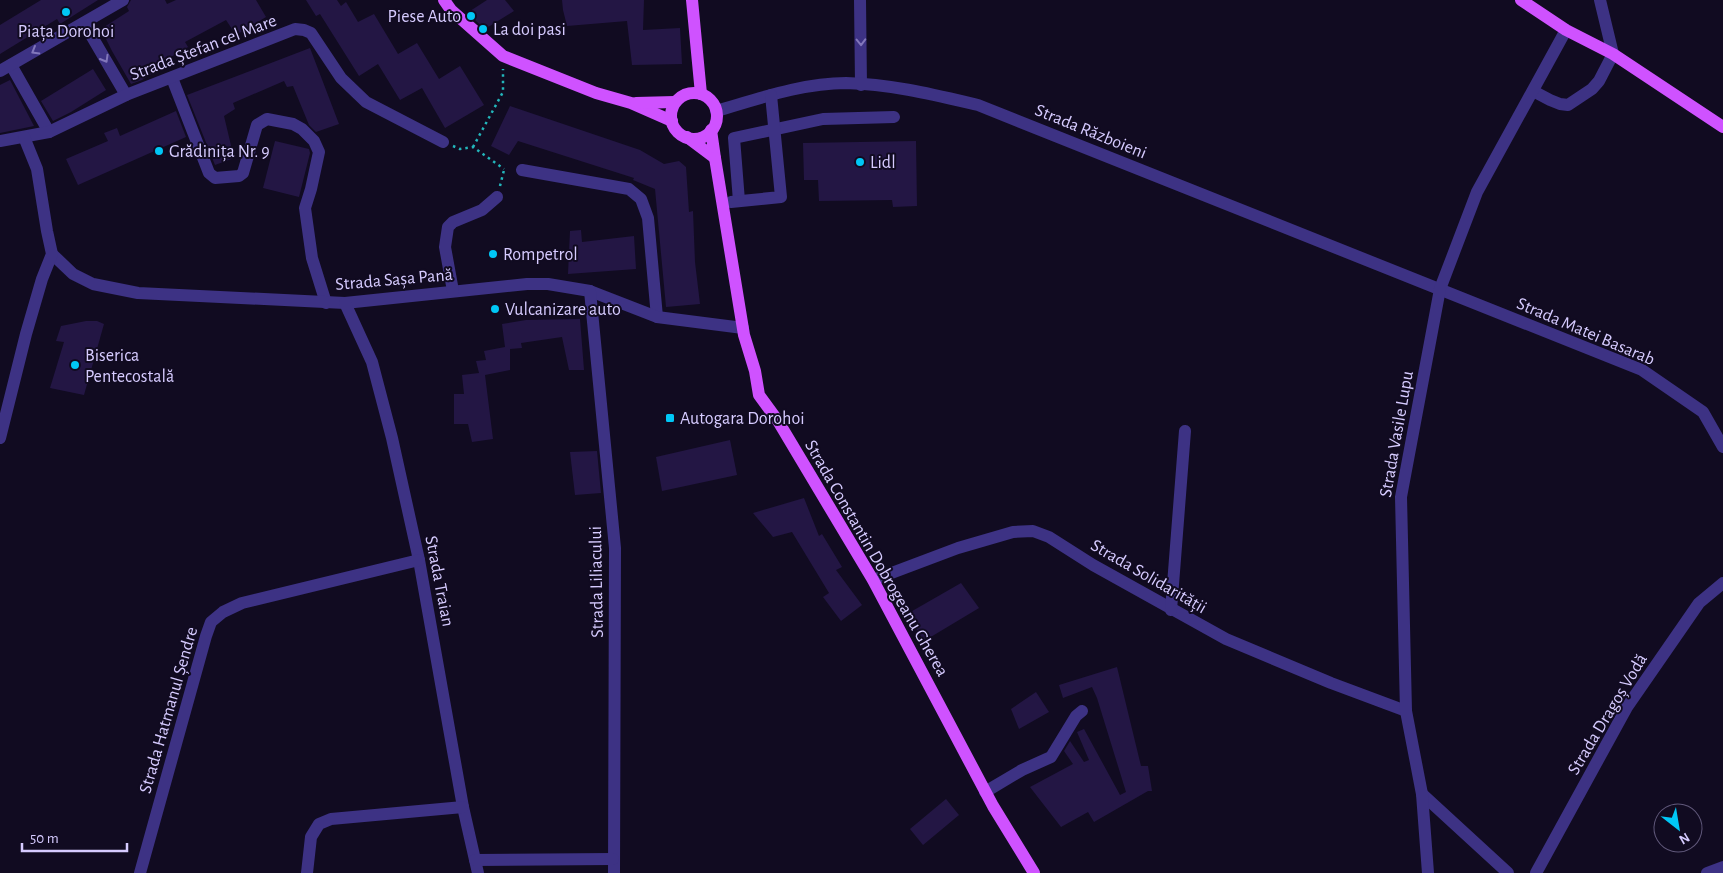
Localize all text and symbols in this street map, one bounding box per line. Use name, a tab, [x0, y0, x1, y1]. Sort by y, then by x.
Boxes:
marker: Piața Dorohoi	[60, 6, 72, 18]
place label: Piese Auto	[388, 8, 461, 26]
marker: Piese Auto	[465, 10, 477, 22]
street label: Strada Ștefan cel Mare	[127, 12, 280, 85]
place label: La doi pasi	[493, 21, 566, 39]
place label: Piața Dorohoi	[18, 23, 114, 42]
marker: La doi pasi	[477, 23, 489, 35]
one-way arrow	[856, 39, 866, 47]
one-way arrow	[32, 45, 41, 55]
one-way arrow	[99, 54, 109, 63]
street label: Strada Războieni	[1032, 101, 1149, 162]
place label: Grădinița Nr. 9	[169, 143, 270, 162]
marker: Grădinița Nr. 9	[153, 145, 165, 157]
place label: Lidl	[870, 154, 896, 172]
marker: Lidl	[854, 156, 866, 168]
place label: Rompetrol	[503, 246, 578, 264]
marker: Rompetrol	[487, 248, 499, 260]
street label: Strada Sașa Pană	[335, 266, 454, 295]
street label: Strada Matei Basarab	[1514, 295, 1657, 369]
place label: Vulcanizare auto	[505, 301, 621, 319]
marker: Vulcanizare auto	[489, 303, 501, 315]
place label: Biserica Pentecostală	[85, 347, 174, 386]
marker: Biserica Pentecostală	[69, 359, 81, 371]
street label: Strada Vasile Lupu	[1377, 370, 1417, 499]
place label: Autogara Dorohoi	[680, 410, 805, 428]
marker: Autogara Dorohoi	[664, 412, 676, 424]
street label: Strada Constantin Dobrogeanu Gherea	[801, 437, 951, 680]
street label: Strada Liliacului	[587, 526, 607, 638]
street label: Strada Traian	[421, 534, 457, 628]
street label: Strada Solidarității	[1087, 536, 1210, 618]
street label: Strada Hatmanul Șendre	[137, 625, 202, 796]
street label: Strada Dragoș Vodă	[1565, 651, 1652, 779]
north arrow	[1653, 803, 1703, 853]
scale bar	[22, 820, 128, 852]
text: N	[1676, 830, 1692, 847]
text: 50 m	[30, 831, 59, 846]

